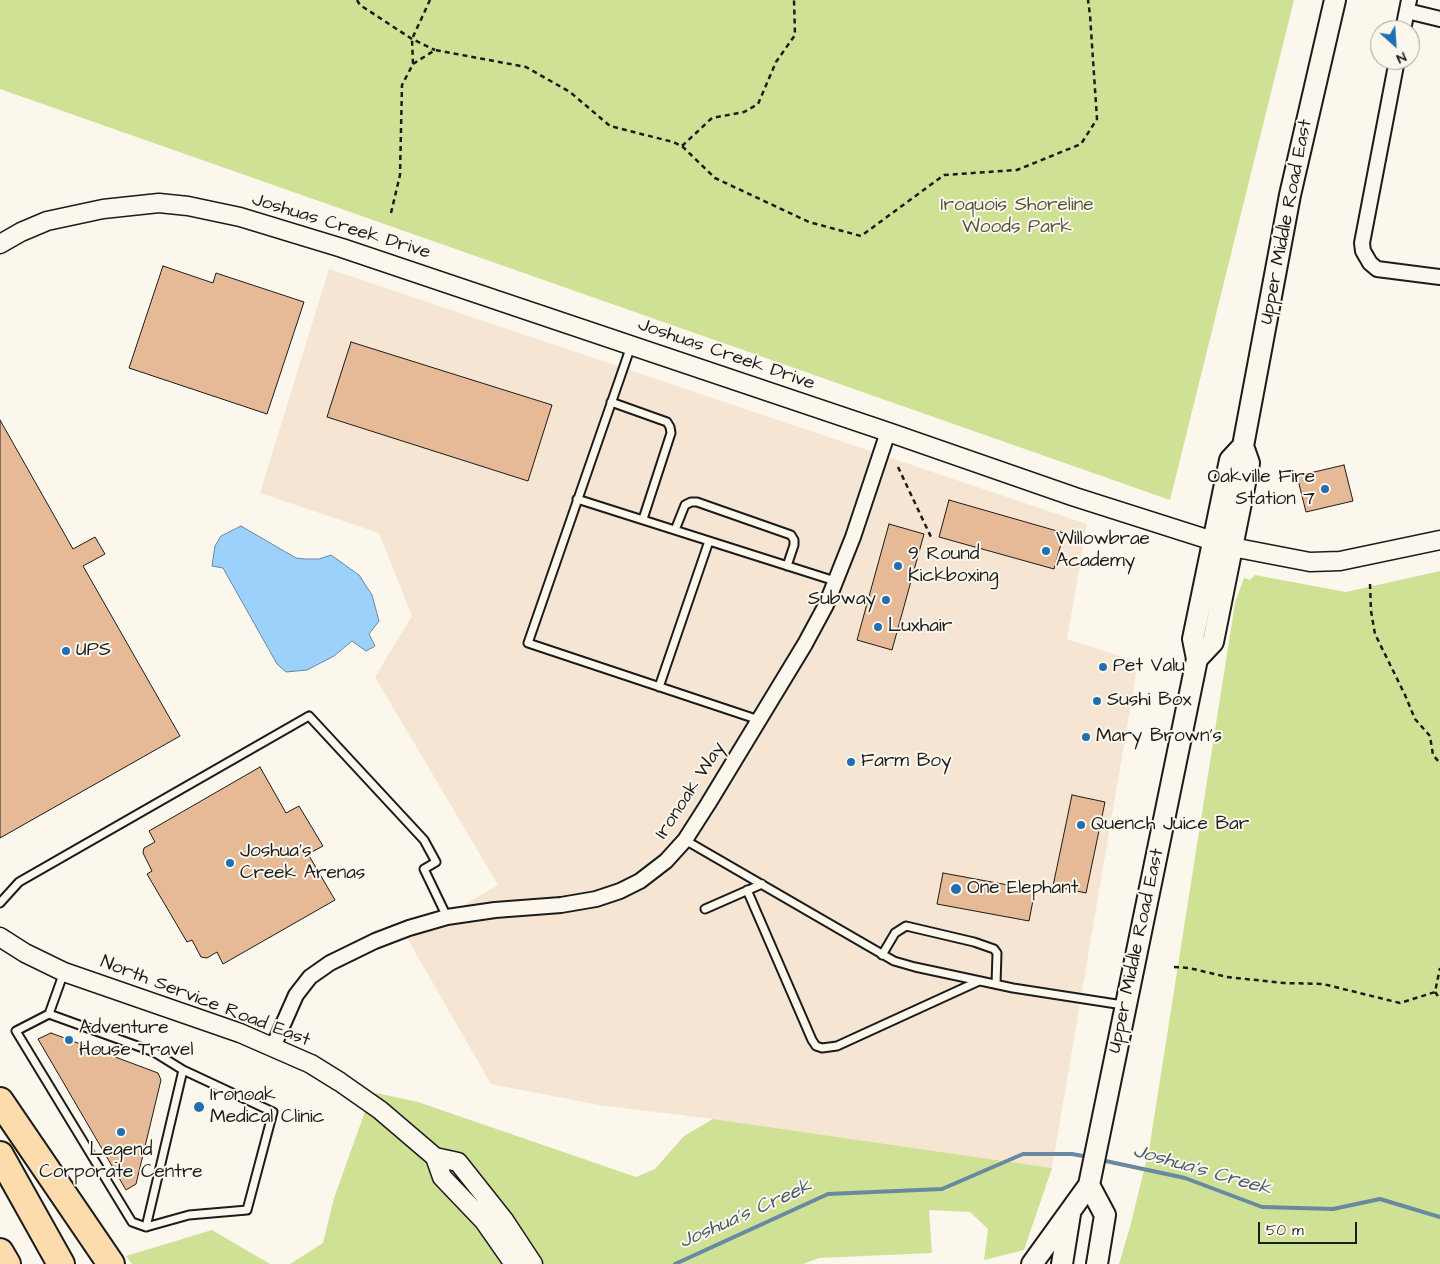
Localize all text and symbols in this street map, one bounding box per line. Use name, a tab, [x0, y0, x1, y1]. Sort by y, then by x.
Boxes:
north arrow	[1370, 20, 1420, 70]
text: N	[1393, 47, 1409, 68]
street label: Upper Middle Road East	[1256, 117, 1318, 327]
street label: Joshuas Creek Drive	[249, 189, 433, 265]
park label: Iroquois Shoreline Woods Park	[941, 195, 1093, 239]
street label: Joshuas Creek Drive	[634, 314, 818, 396]
place label: Oakville Fire Station 7	[1208, 467, 1315, 511]
marker: Oakville Fire Station 7	[1319, 483, 1331, 495]
place label: Willowbrae Academy	[1056, 529, 1150, 573]
place label: 9 Round Kickboxing	[908, 544, 999, 588]
marker: Willowbrae Academy	[1040, 545, 1052, 557]
marker: 9 Round Kickboxing	[892, 560, 904, 572]
place label: Subway	[808, 589, 876, 611]
marker: Subway	[880, 594, 892, 606]
place label: Luxhair	[888, 616, 952, 638]
marker: Luxhair	[872, 621, 884, 633]
place label: UPS	[76, 640, 111, 662]
marker: UPS	[60, 645, 72, 657]
place label: Pet Valu	[1113, 656, 1185, 678]
marker: Pet Valu	[1097, 661, 1109, 673]
place label: Sushi Box	[1107, 690, 1191, 712]
marker: Sushi Box	[1091, 695, 1103, 707]
place label: Mary Brown's	[1096, 726, 1222, 748]
marker: Mary Brown's	[1080, 731, 1092, 743]
street label: Ironoak Way	[651, 738, 731, 844]
place label: Farm Boy	[861, 751, 951, 773]
marker: Farm Boy	[845, 756, 857, 768]
place label: Quench Juice Bar	[1091, 814, 1249, 836]
marker: Quench Juice Bar	[1075, 819, 1087, 831]
place label: Joshua's Creek Arenas	[240, 841, 365, 885]
street label: Upper Middle Road East	[1104, 847, 1170, 1055]
marker: Joshua's Creek Arenas	[224, 857, 236, 869]
place label: One Elephant	[967, 878, 1078, 900]
marker: One Elephant	[949, 882, 963, 896]
street label: North Service Road East	[97, 951, 313, 1053]
place label: Adventure House Travel	[79, 1018, 193, 1062]
marker: Adventure House Travel	[63, 1034, 75, 1046]
place label: Ironoak Medical Clinic	[210, 1085, 325, 1129]
marker: Ironoak Medical Clinic	[192, 1100, 206, 1114]
marker: Legend Corporate Centre	[115, 1126, 127, 1138]
place label: Legend Corporate Centre	[39, 1140, 203, 1184]
water label: Joshua's Creek	[1130, 1140, 1274, 1202]
water label: Joshua's Creek	[676, 1175, 816, 1255]
scale bar	[1260, 1212, 1359, 1244]
text: 50 m	[1266, 1220, 1304, 1241]

